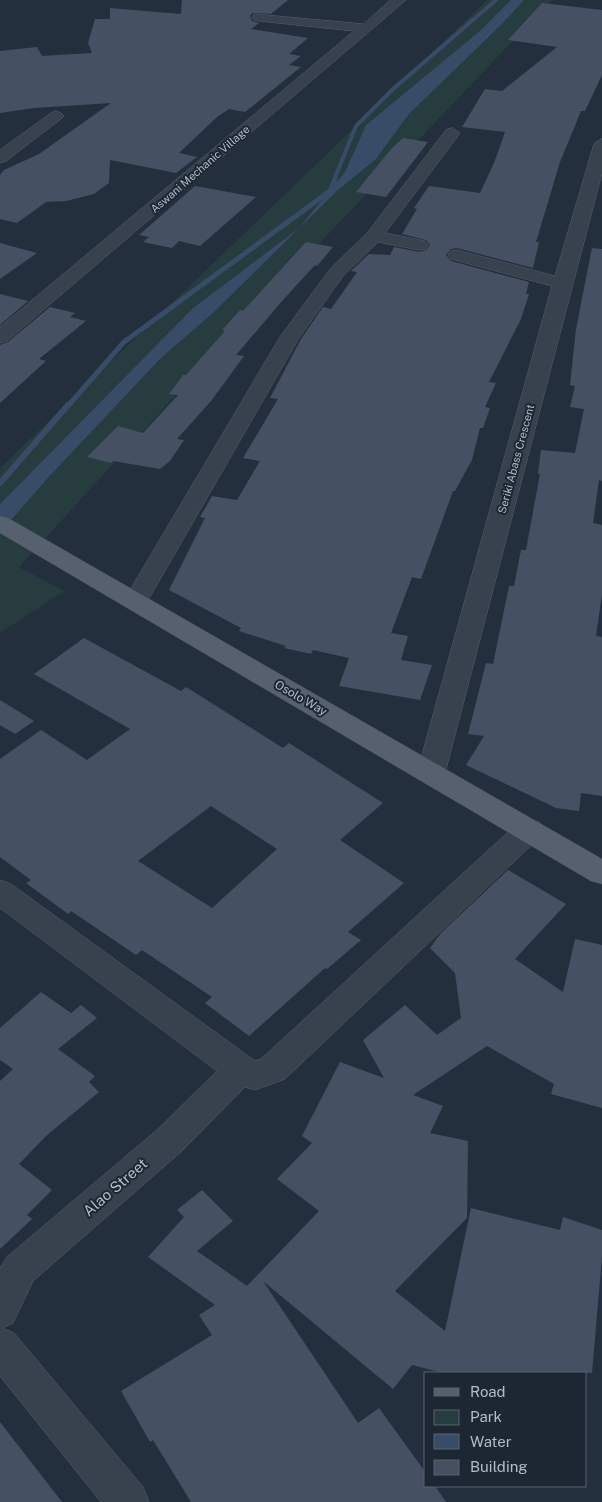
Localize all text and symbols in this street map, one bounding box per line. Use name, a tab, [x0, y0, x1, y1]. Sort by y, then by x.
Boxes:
street label: Aswani Mechanic Village	[148, 123, 252, 215]
street label: Seriki Abass Crescent	[496, 403, 536, 515]
street label: Osolo Way	[272, 677, 330, 719]
street label: Alao Street	[80, 1154, 151, 1219]
legend	[424, 1372, 587, 1487]
text: Road	[470, 1383, 506, 1400]
text: Park	[470, 1408, 502, 1425]
text: Water	[470, 1433, 512, 1450]
text: Building	[470, 1458, 528, 1475]

